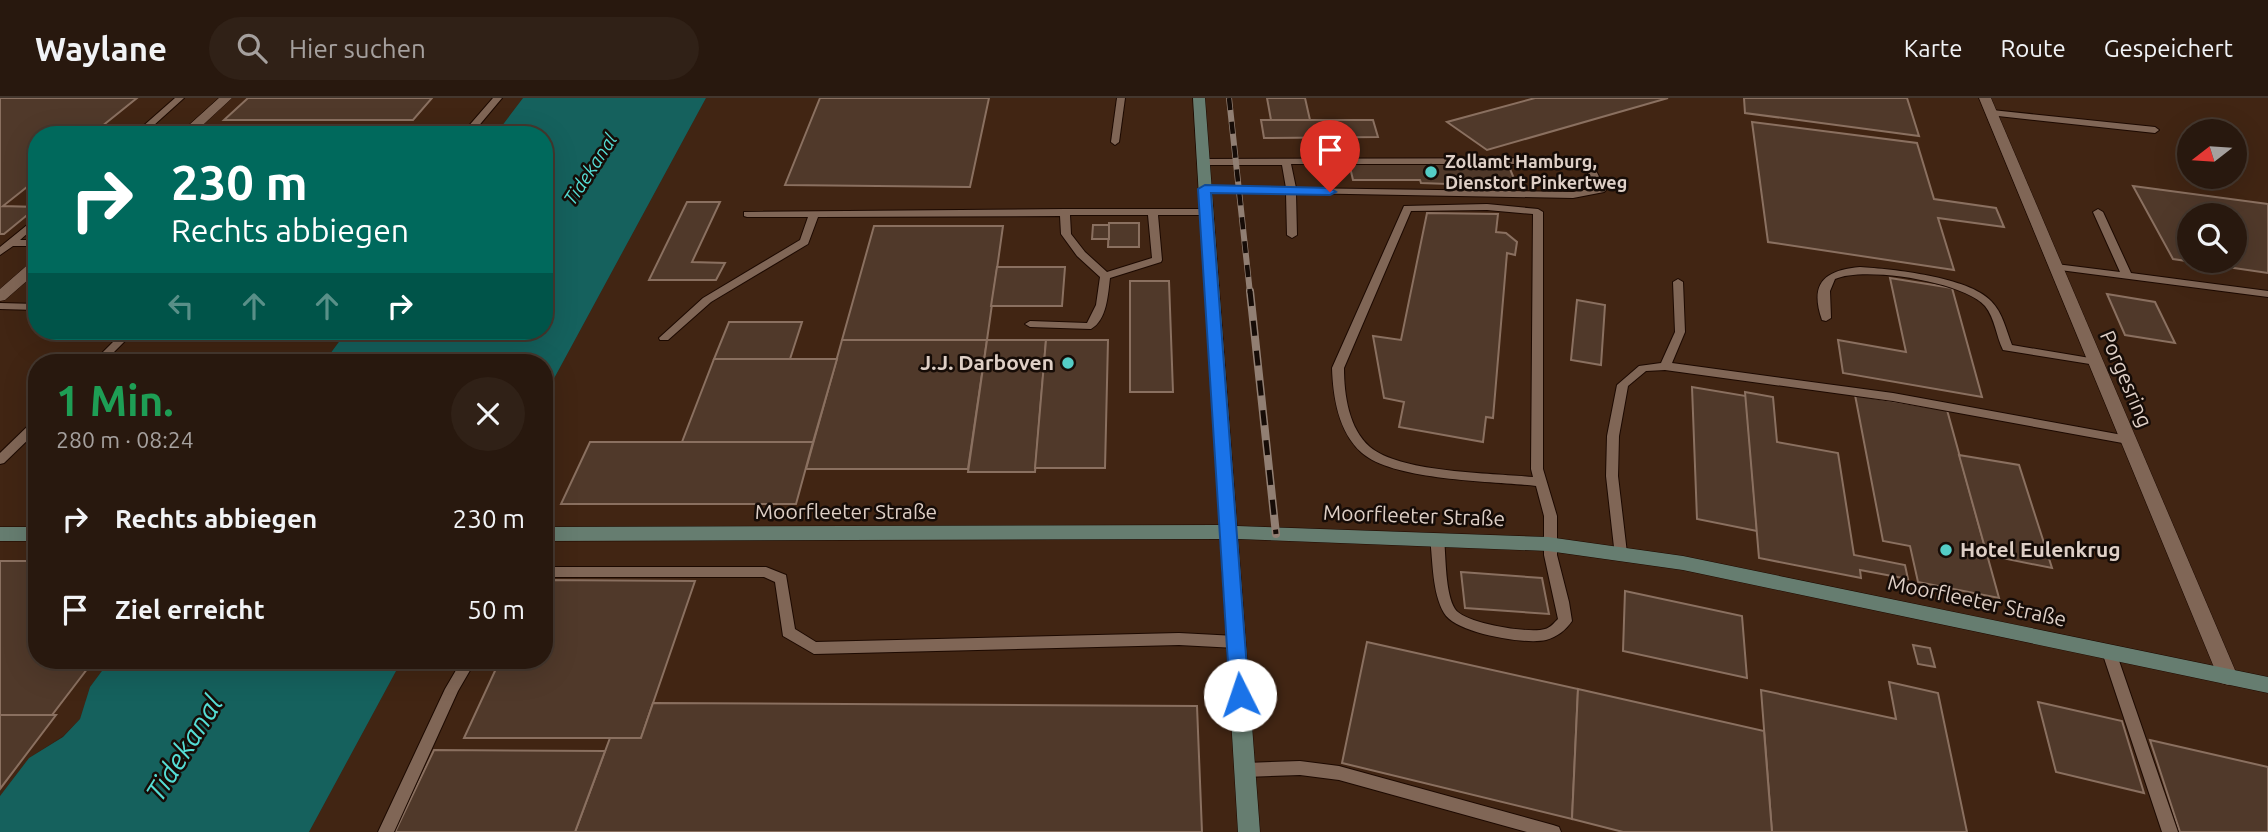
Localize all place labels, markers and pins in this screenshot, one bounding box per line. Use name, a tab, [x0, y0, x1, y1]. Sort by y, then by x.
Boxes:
pin	[1300, 120, 1360, 192]
place label: Zollamt Hamburg, Dienstort Pinkertweg	[1445, 151, 1627, 192]
marker: Zollamt Hamburg, Dienstort Pinkertweg	[1423, 164, 1439, 180]
place label: J.J. Darboven	[920, 350, 1054, 374]
marker: J.J. Darboven	[1060, 355, 1076, 371]
place label: Hotel Eulenkrug	[1960, 537, 2121, 561]
marker: Hotel Eulenkrug	[1938, 542, 1954, 558]

